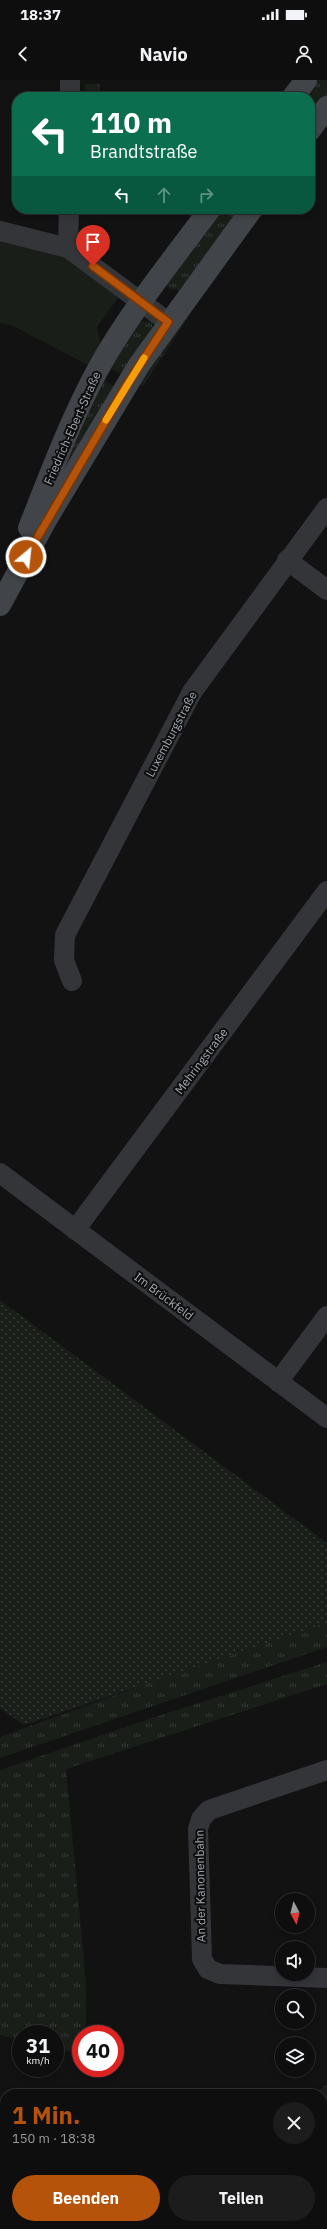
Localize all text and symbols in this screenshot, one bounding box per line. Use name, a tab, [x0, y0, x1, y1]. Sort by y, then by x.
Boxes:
text: 18:37	[20, 5, 61, 24]
icon: back	[12, 43, 34, 65]
text: Navio	[139, 43, 188, 66]
icon: person	[293, 43, 315, 65]
text: 110 m	[90, 104, 172, 141]
icon: left	[24, 108, 76, 160]
text: Brandtstraße	[90, 140, 197, 163]
icon: left	[111, 184, 133, 206]
icon: ahead	[153, 184, 175, 206]
icon: right	[195, 184, 217, 206]
pin	[76, 225, 110, 266]
icon: arrive	[82, 231, 104, 253]
street label: Friedrich-Ebert-Straße	[40, 369, 104, 487]
position arrow	[5, 536, 47, 578]
street label: Luxemburgstraße	[142, 688, 200, 779]
street label: Mehringstraße	[171, 1025, 231, 1097]
street label: Im Brückfeld	[131, 1269, 197, 1323]
street label: An der Kanonenbahn	[192, 1830, 208, 1942]
north arrow	[275, 1893, 315, 1933]
map controls	[275, 1893, 315, 2077]
button: sound	[275, 1941, 315, 1981]
button: search	[275, 1989, 315, 2029]
speed limit sign: 40	[72, 2025, 124, 2077]
text: 31	[26, 2032, 50, 2059]
button: layers	[275, 2037, 315, 2077]
text: km/h	[26, 2054, 50, 2067]
text: 1 Min.	[12, 2099, 80, 2131]
button: close	[273, 2102, 315, 2144]
text: 150 m · 18:38	[12, 2130, 95, 2147]
button: Beenden	[12, 2175, 160, 2221]
button: Teilen	[168, 2175, 315, 2221]

